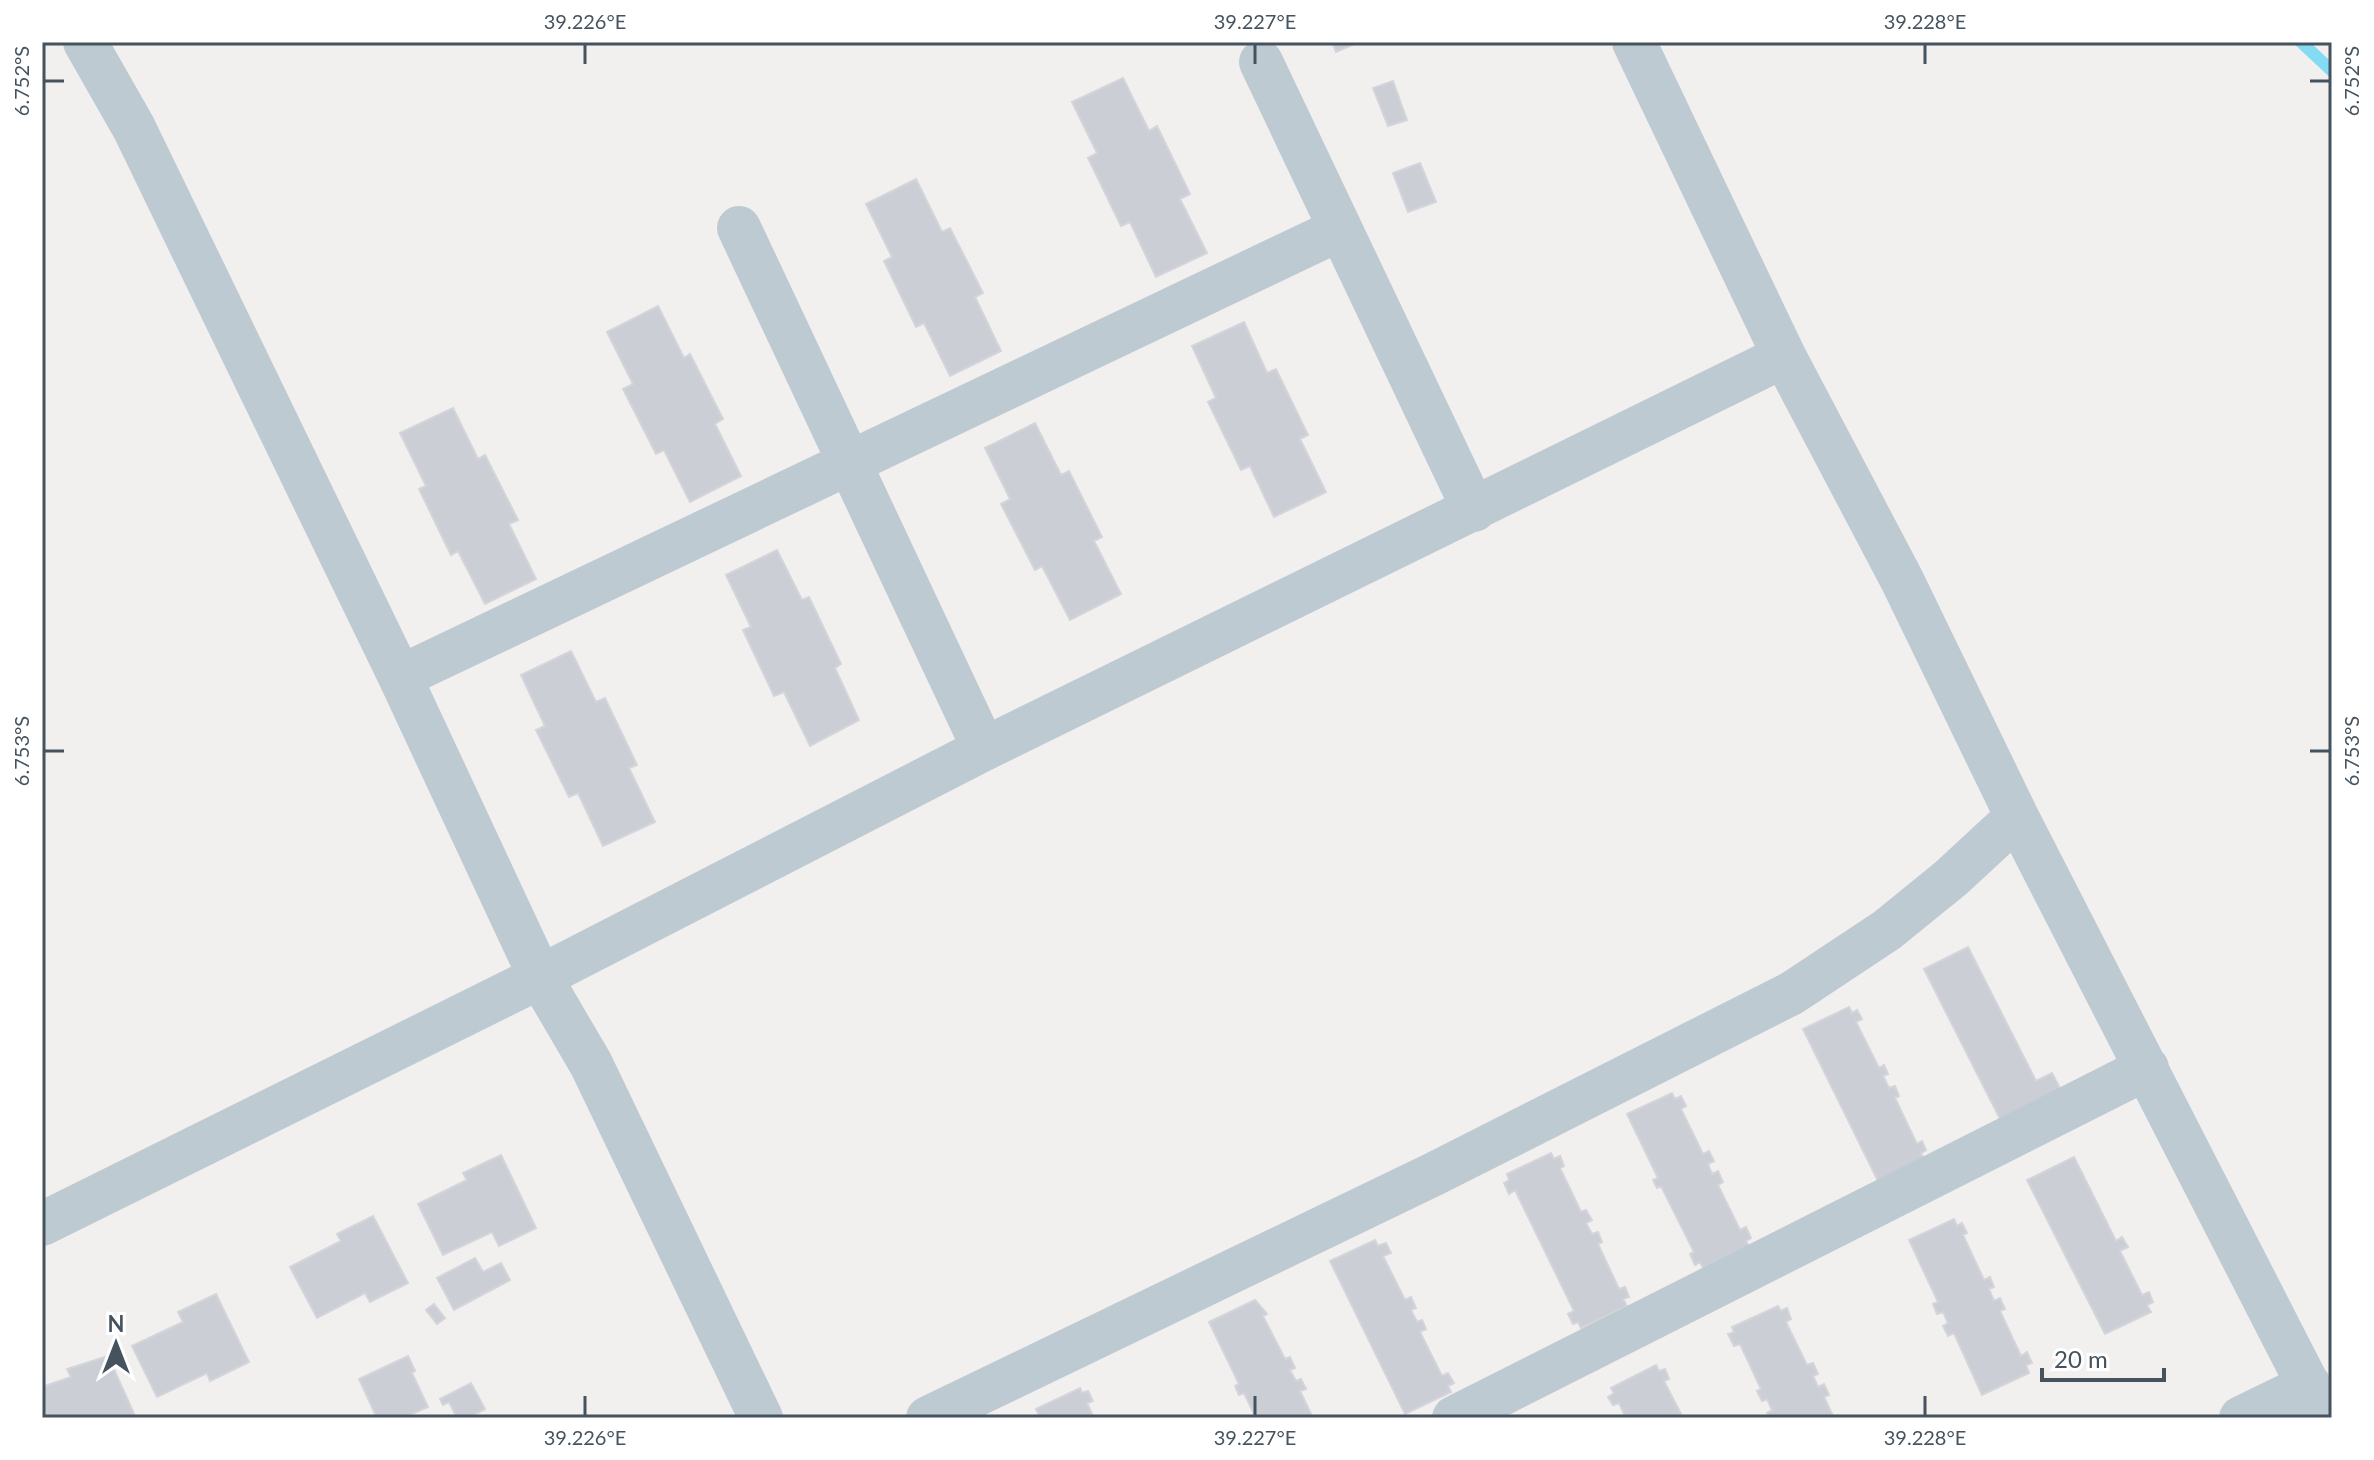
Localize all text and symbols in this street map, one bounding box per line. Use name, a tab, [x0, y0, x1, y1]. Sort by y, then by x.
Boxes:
text: 39.226°E	[544, 9, 626, 33]
text: 39.227°E	[1214, 9, 1296, 33]
text: 39.228°E	[1884, 9, 1966, 33]
text: 6.752°S	[9, 46, 33, 116]
text: 6.752°S	[2339, 46, 2363, 116]
text: 6.753°S	[9, 716, 33, 786]
text: 6.753°S	[2339, 716, 2363, 786]
north arrow	[76, 1304, 156, 1384]
text: N	[108, 1310, 124, 1337]
scale bar	[2042, 1332, 2164, 1382]
text: 20 m	[2054, 1344, 2108, 1373]
text: 39.226°E	[544, 1425, 626, 1449]
text: 39.227°E	[1214, 1425, 1296, 1449]
text: 39.228°E	[1884, 1425, 1966, 1449]

